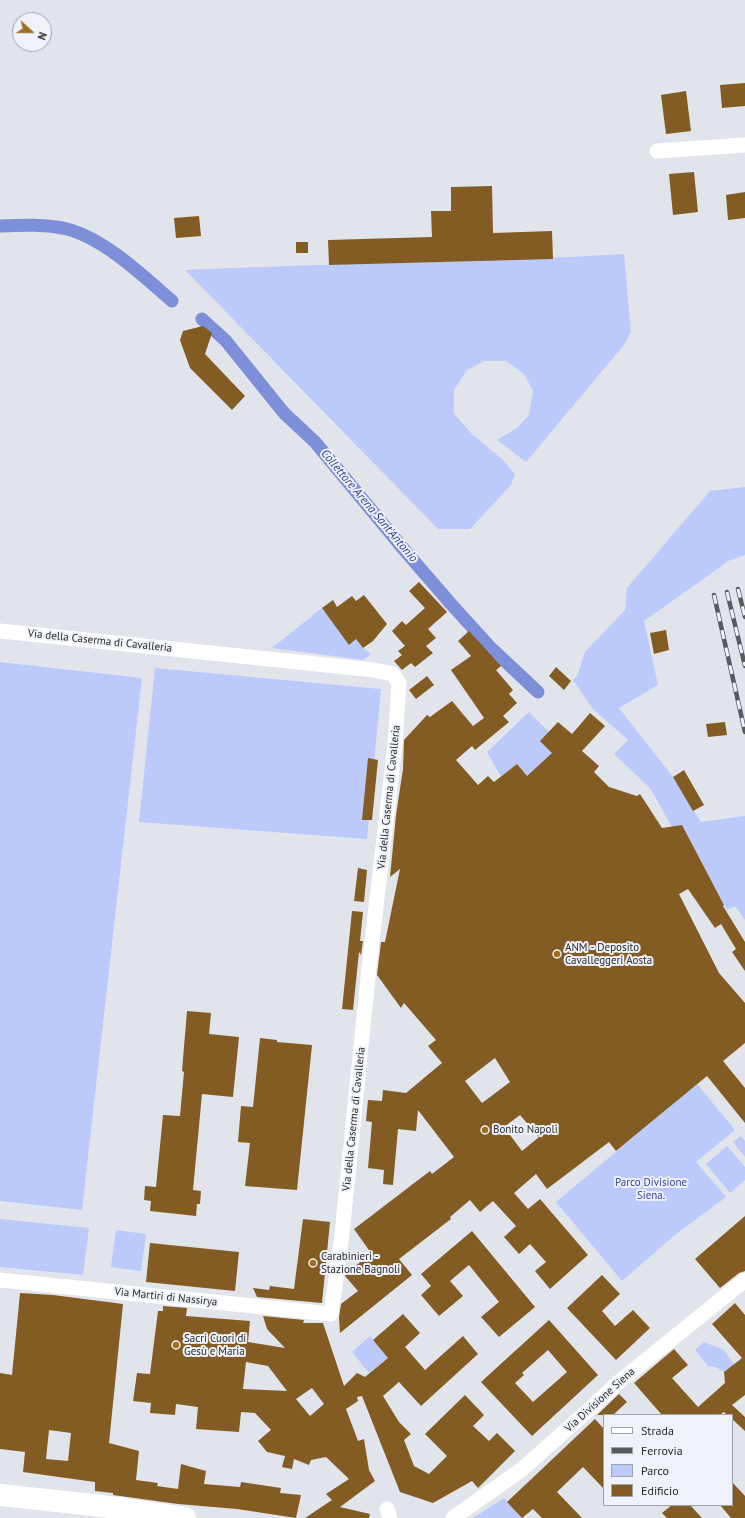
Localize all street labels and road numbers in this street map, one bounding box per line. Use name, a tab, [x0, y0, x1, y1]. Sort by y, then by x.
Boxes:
street label: Via della Caserma di Cavalleria	[27, 627, 173, 655]
street label: Via della Caserma di Cavalleria	[375, 724, 403, 870]
street label: Via della Caserma di Cavalleria	[340, 1046, 368, 1192]
street label: Via Martiri di Nassirya	[114, 1285, 218, 1309]
street label: Via Divisione Siena	[562, 1365, 638, 1435]

